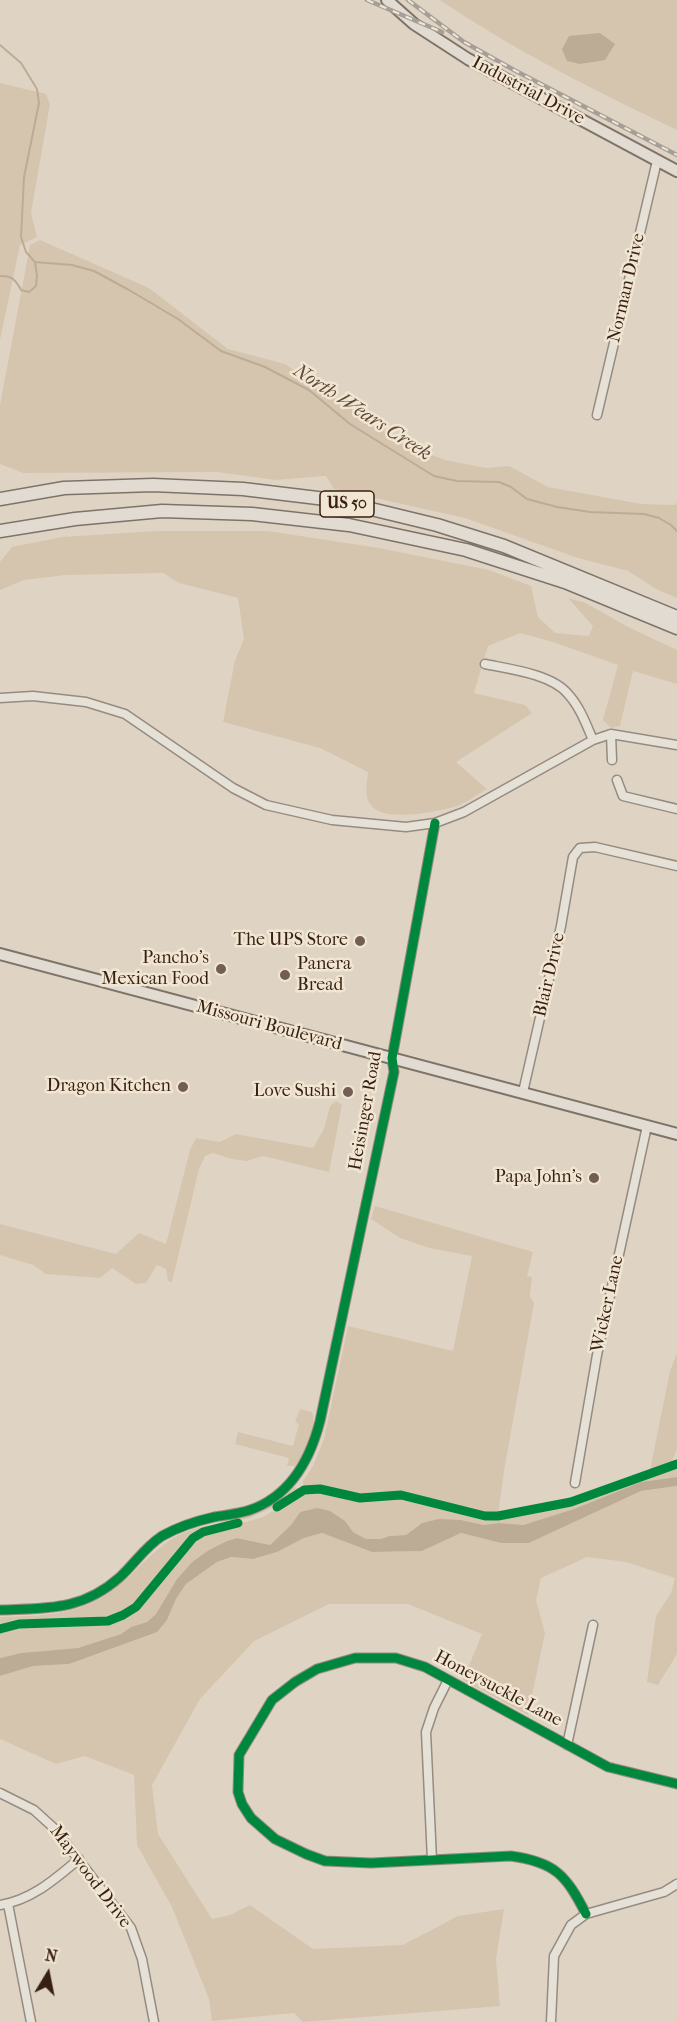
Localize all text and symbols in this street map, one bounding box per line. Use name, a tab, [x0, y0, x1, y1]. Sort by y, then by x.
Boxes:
street label: Industrial Drive	[468, 52, 588, 130]
street label: Norman Drive	[604, 231, 650, 345]
water label: North Wears Creek	[288, 359, 436, 467]
road number: US 50	[320, 491, 374, 517]
place label: The UPS Store	[234, 930, 348, 952]
street label: Blair Drive	[530, 931, 570, 1019]
marker: The UPS Store	[353, 934, 367, 948]
place label: Pancho's Mexican Food	[101, 948, 209, 990]
place label: Panera Bread	[297, 954, 351, 996]
marker: Pancho's Mexican Food	[214, 962, 228, 976]
marker: Panera Bread	[278, 968, 292, 982]
street label: Missouri Boulevard	[194, 996, 344, 1056]
street label: Heisinger Road	[345, 1050, 387, 1172]
place label: Dragon Kitchen	[46, 1076, 171, 1098]
marker: Dragon Kitchen	[176, 1080, 190, 1094]
place label: Love Sushi	[253, 1081, 336, 1103]
marker: Love Sushi	[341, 1085, 355, 1099]
place label: Papa John's	[495, 1167, 582, 1189]
marker: Papa John's	[587, 1171, 601, 1185]
street label: Wicker Lane	[587, 1254, 629, 1354]
street label: Honeysuckle Lane	[430, 1646, 566, 1732]
street label: Maywood Drive	[44, 1821, 136, 1933]
north arrow	[18, 1944, 78, 2004]
text: N	[44, 1945, 59, 1966]

